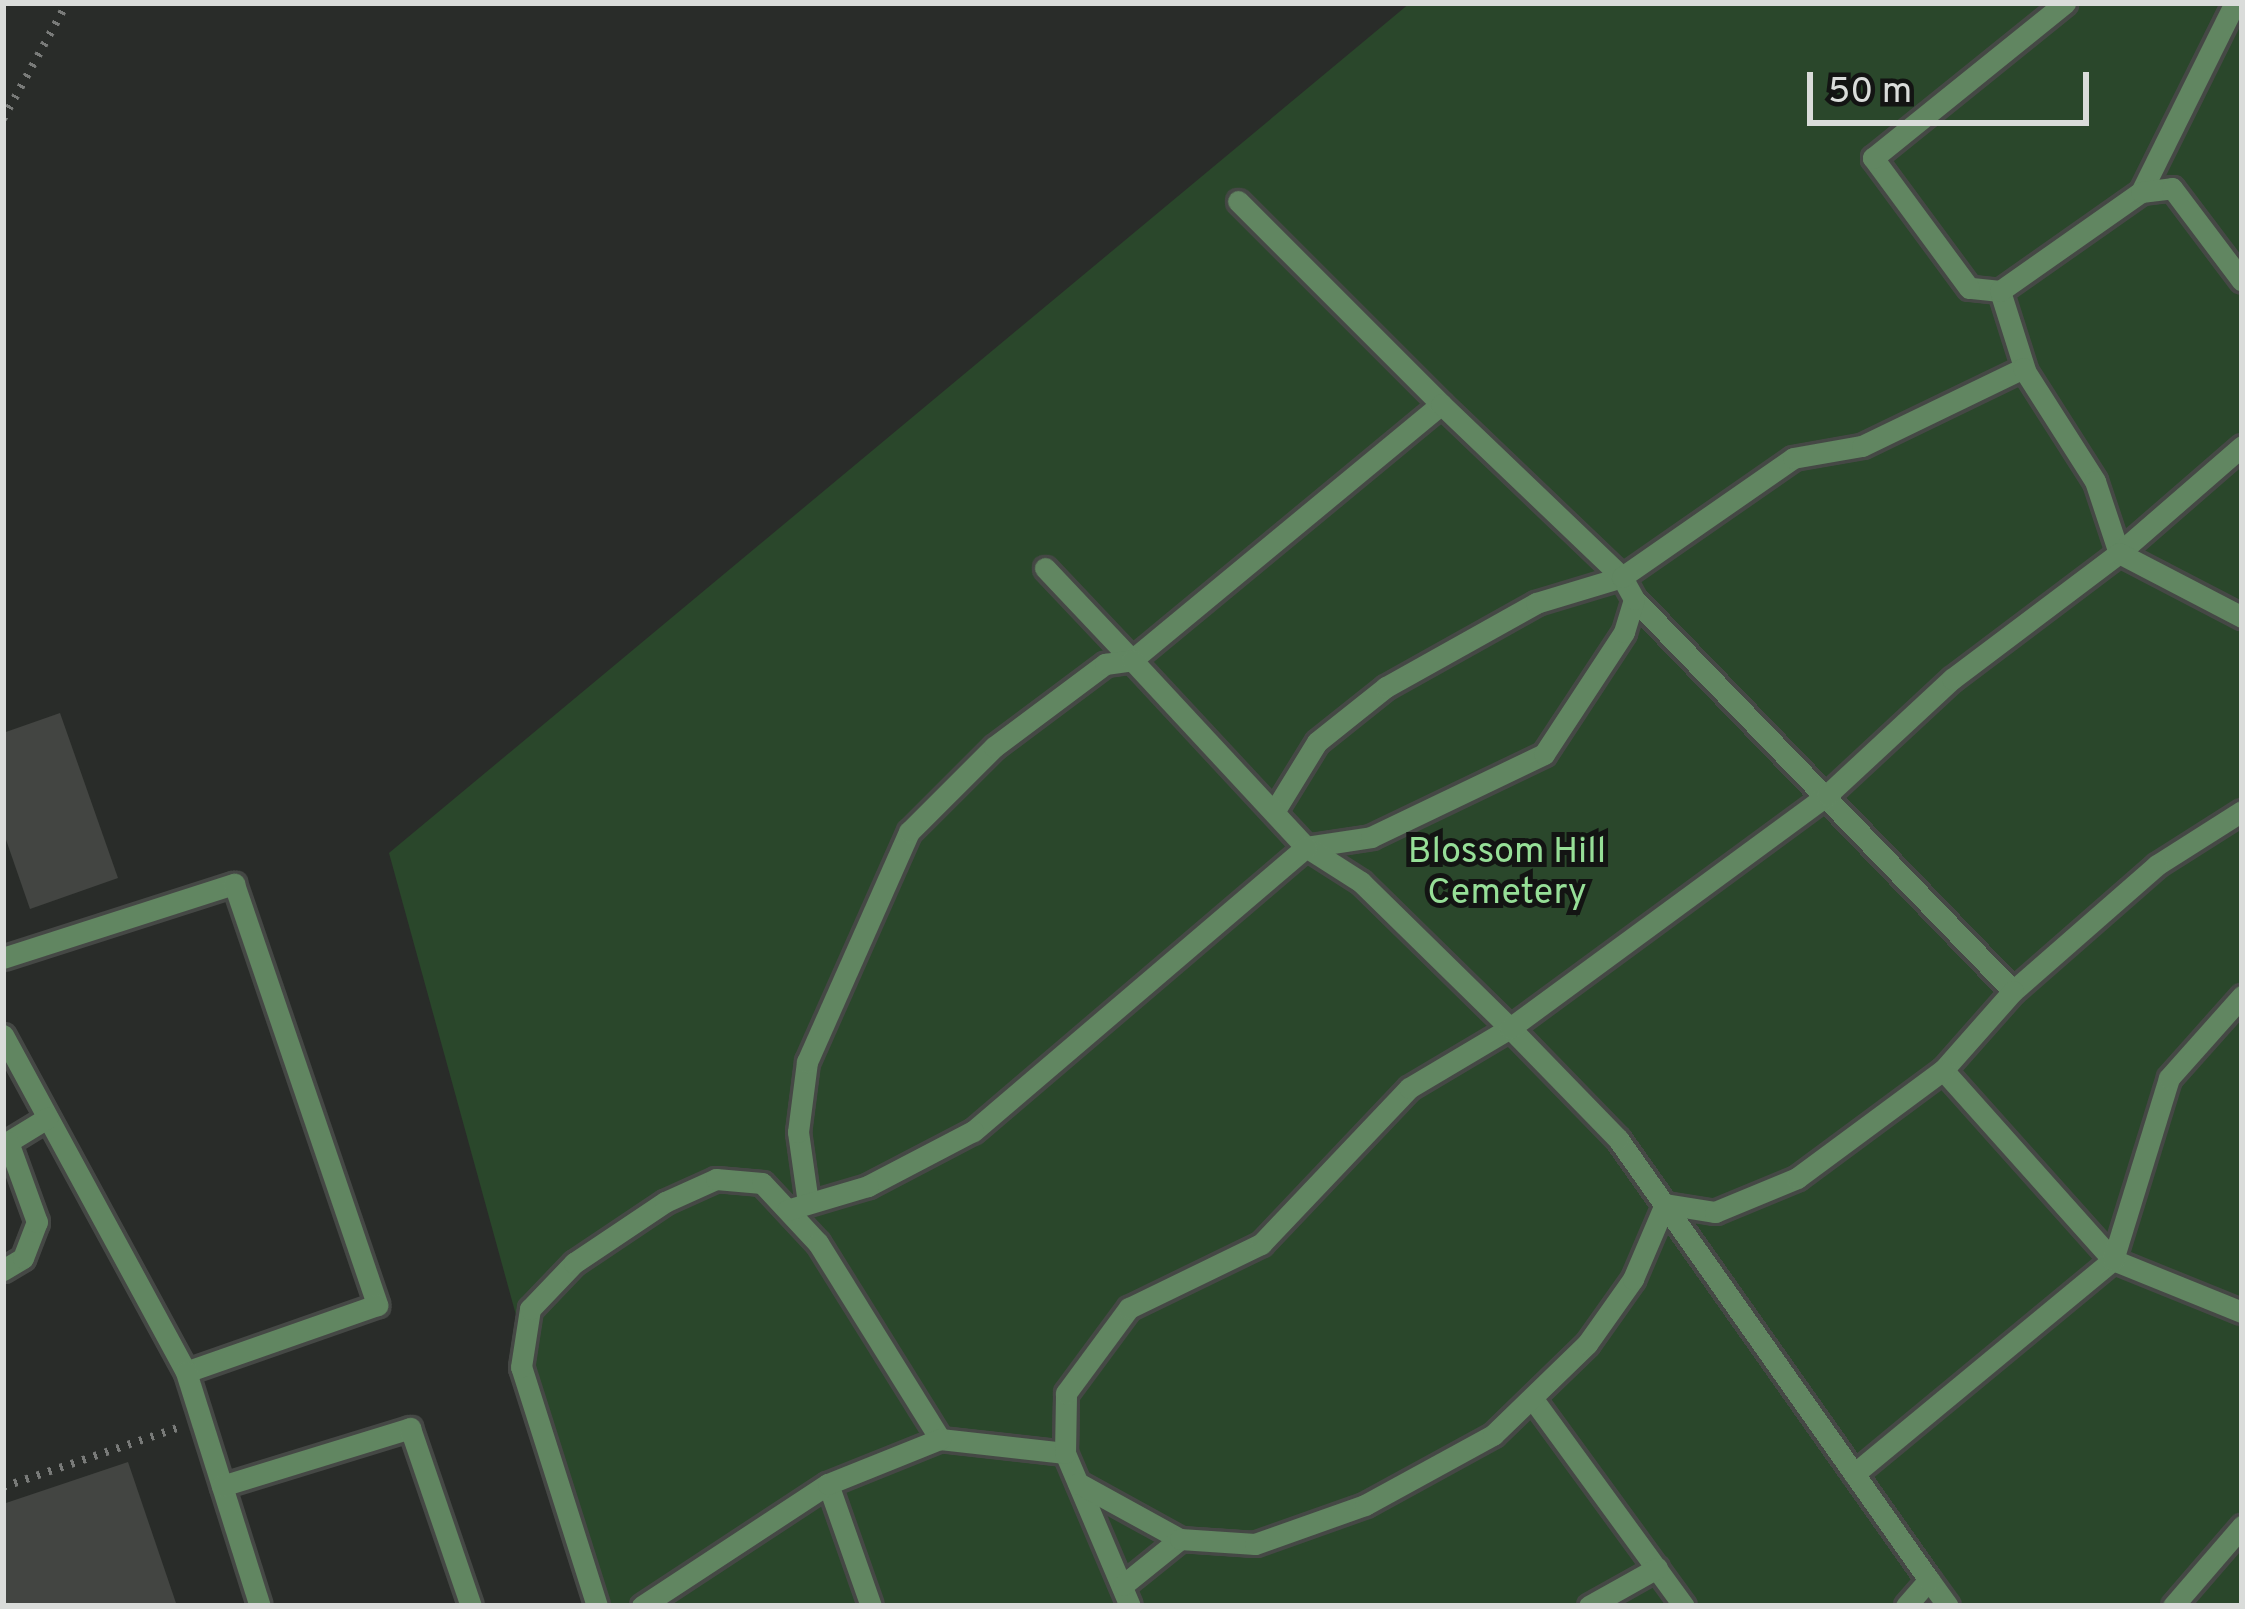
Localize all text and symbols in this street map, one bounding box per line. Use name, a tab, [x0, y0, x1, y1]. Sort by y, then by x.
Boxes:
scale bar	[1813, 48, 2095, 122]
text: 50 m	[1828, 70, 1912, 116]
park label: Blossom Hill Cemetery	[1408, 831, 1606, 916]

